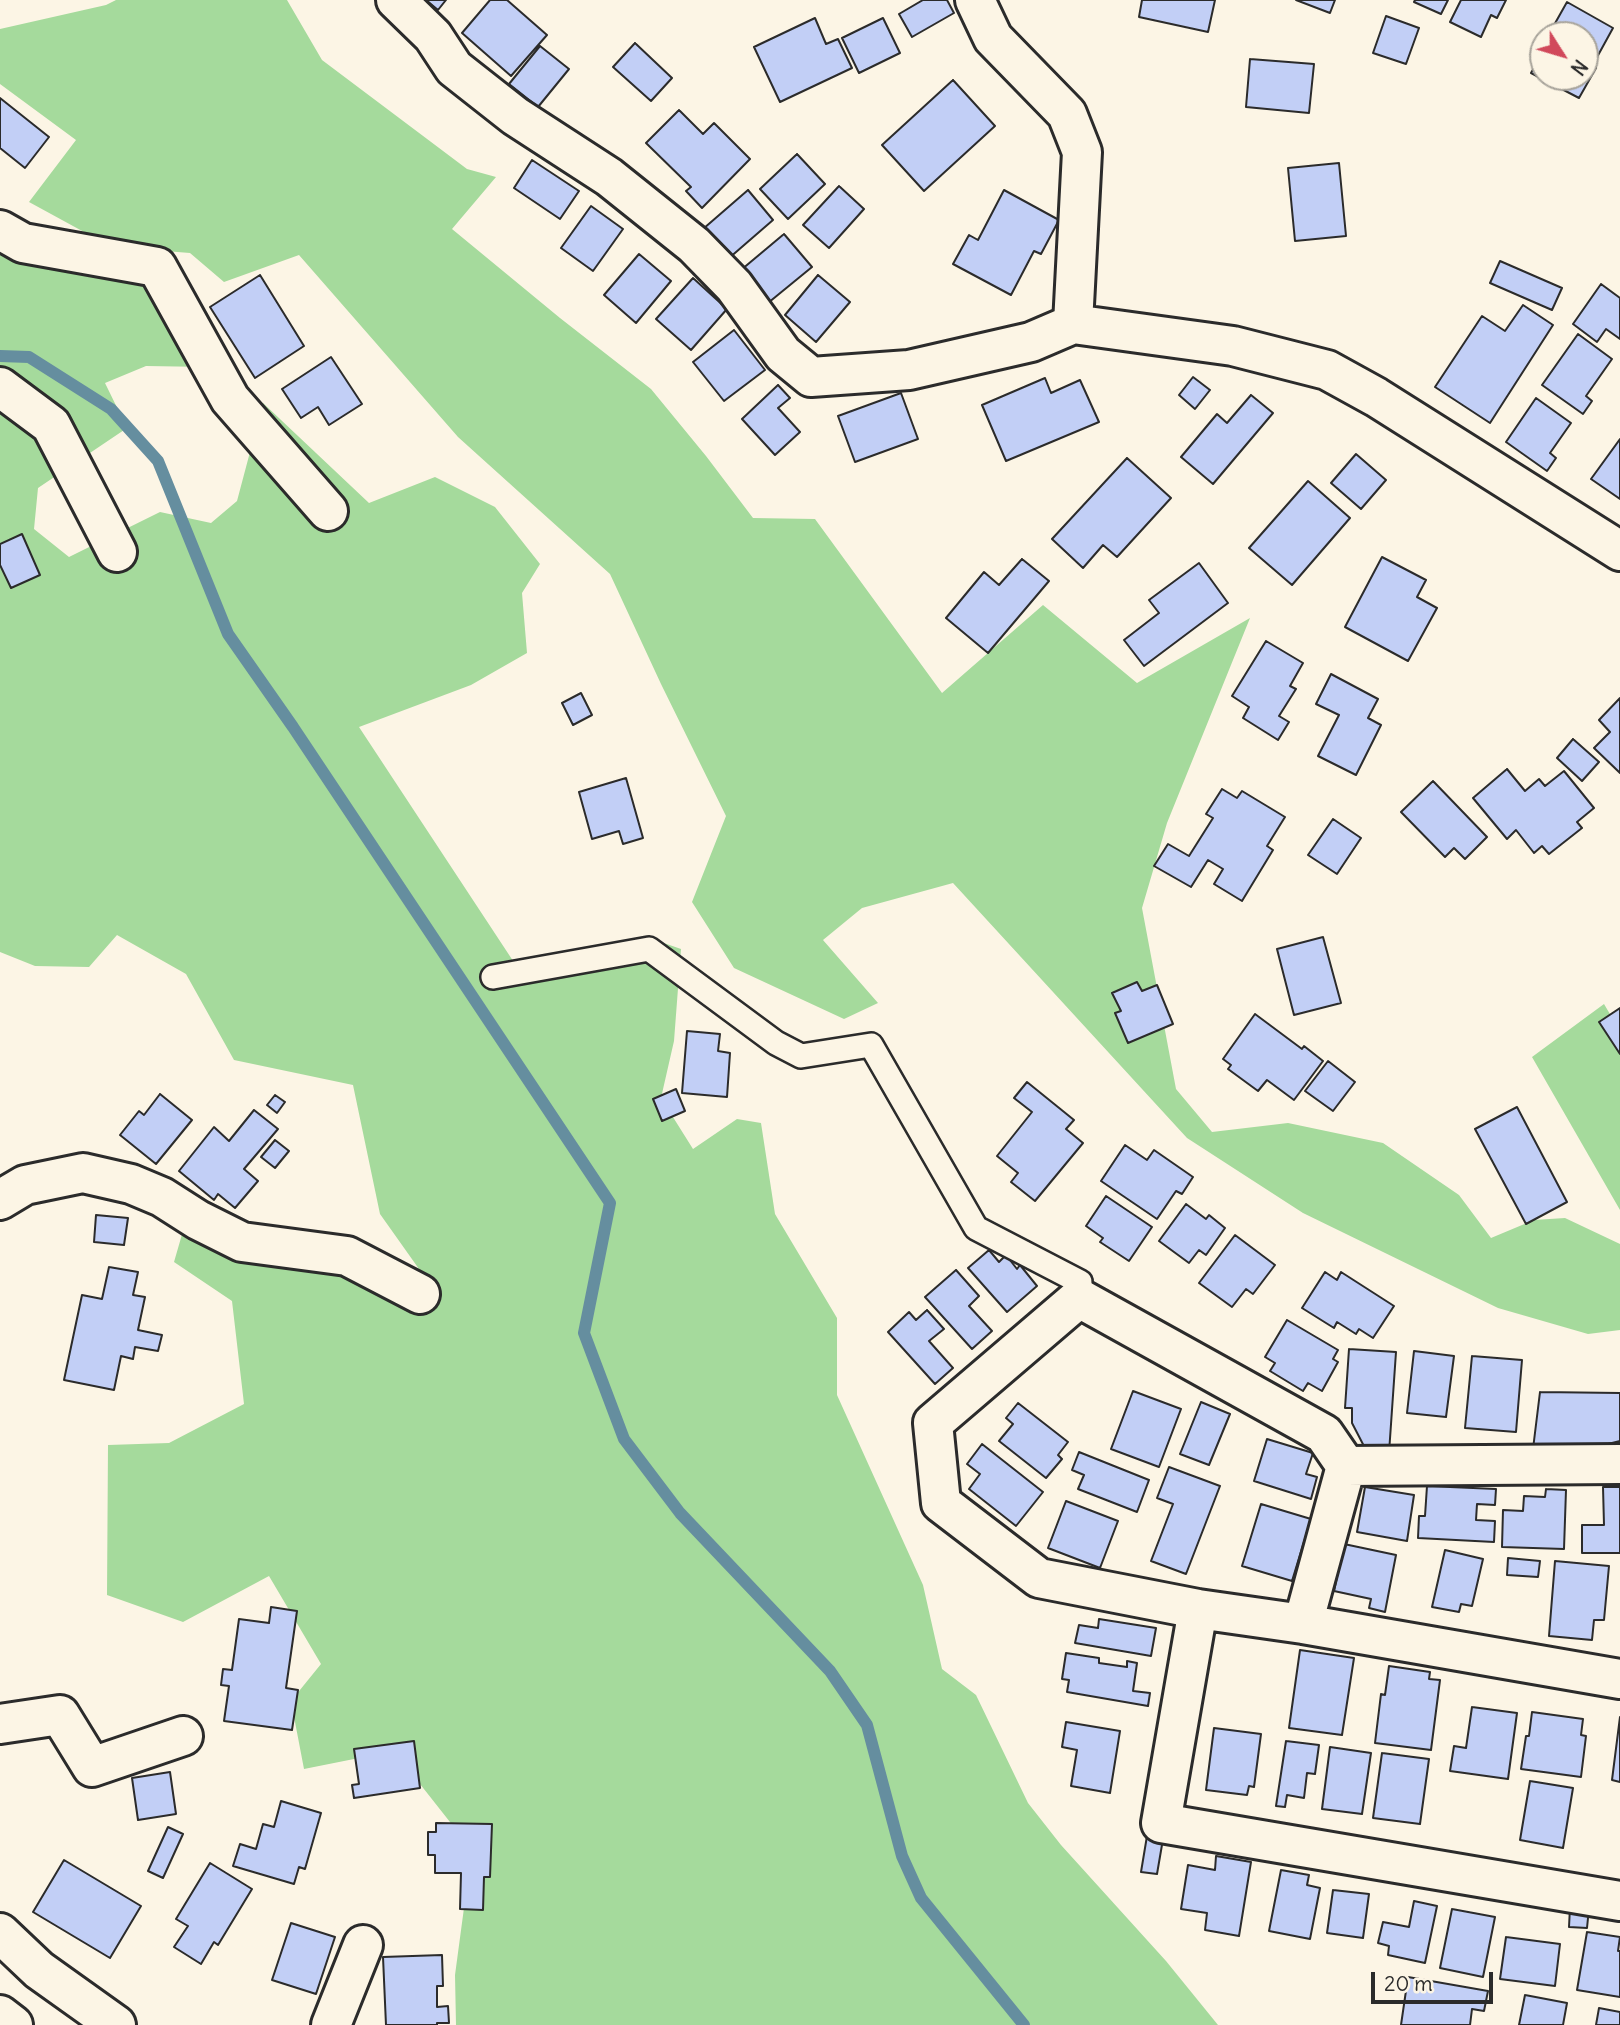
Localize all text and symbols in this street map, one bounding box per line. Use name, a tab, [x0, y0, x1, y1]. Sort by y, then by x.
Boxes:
north arrow	[1529, 21, 1599, 91]
text: N	[1566, 55, 1593, 80]
scale bar	[1375, 1958, 1498, 2002]
text: 20 m	[1384, 1970, 1433, 1997]

